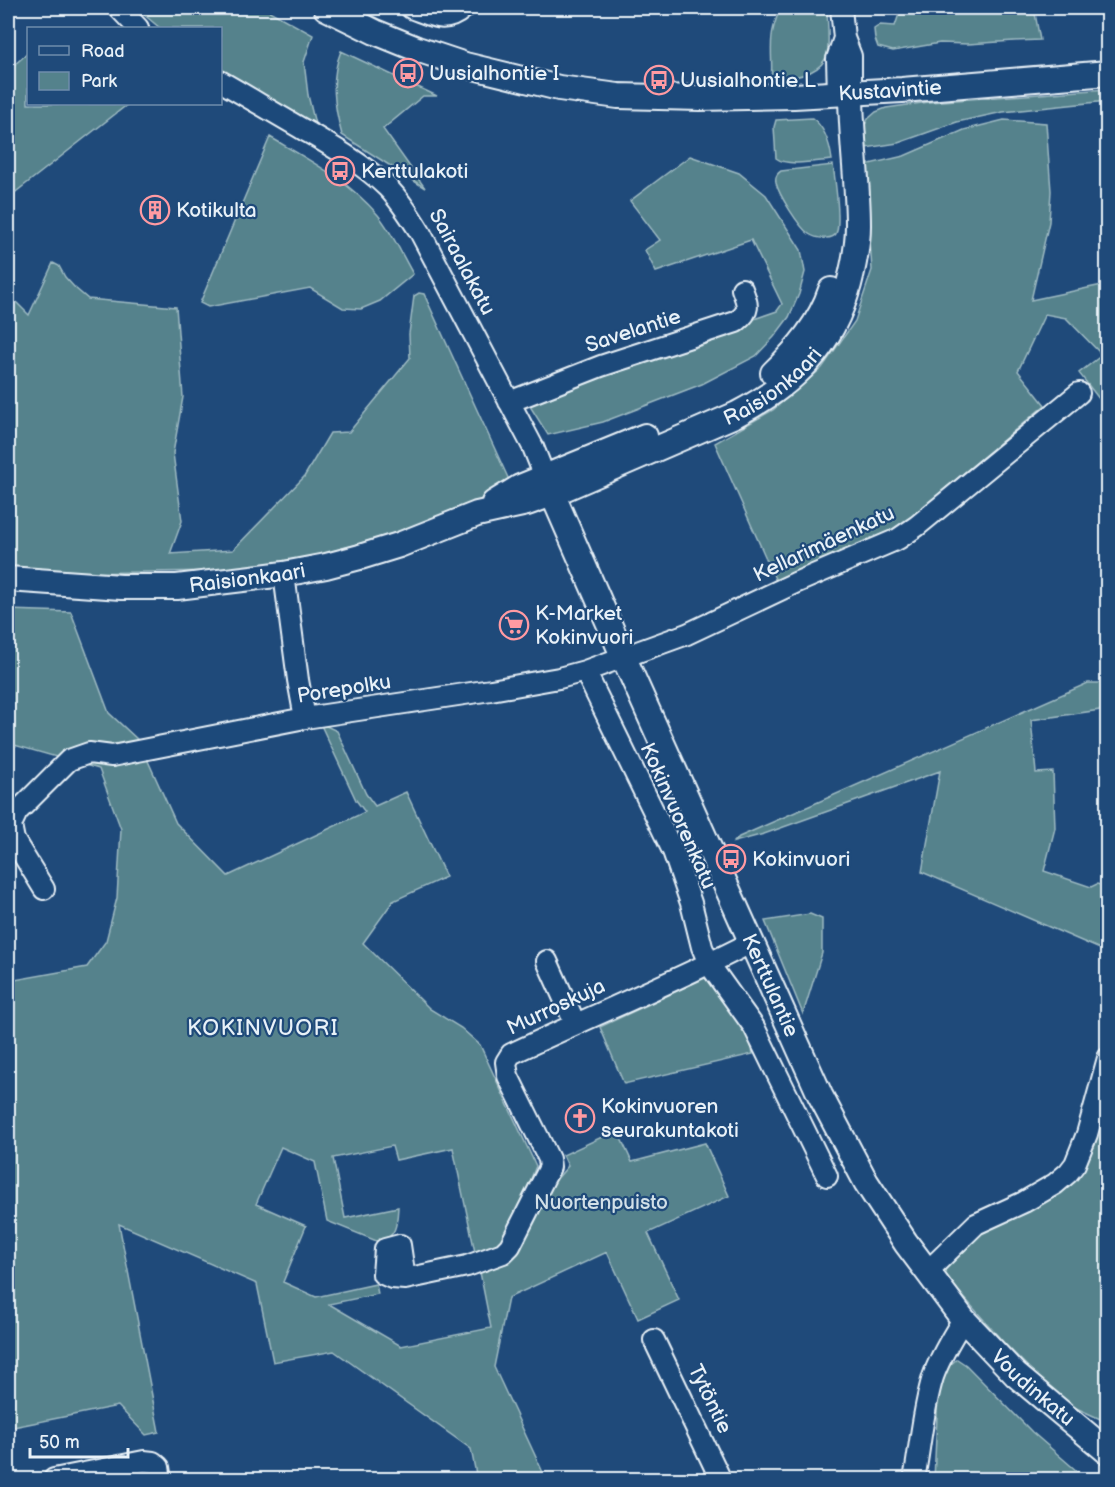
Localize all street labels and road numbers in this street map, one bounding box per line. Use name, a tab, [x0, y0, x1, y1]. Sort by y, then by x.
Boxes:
street label: Kustavintie	[838, 74, 943, 106]
street label: Sairaalakatu	[424, 205, 500, 319]
street label: Savelantie	[582, 304, 684, 358]
street label: Raisionkaari	[720, 342, 827, 431]
street label: Kellarimäenkatu	[749, 500, 899, 588]
street label: Raisionkaari	[188, 558, 307, 598]
street label: Porepolku	[295, 669, 393, 709]
street label: Kokinvuorenkatu	[635, 739, 721, 893]
street label: Kerttulantie	[737, 930, 805, 1041]
street label: Murroskuja	[503, 973, 609, 1041]
street label: Voudinkatu	[986, 1344, 1080, 1431]
street label: Tytöntie	[683, 1360, 737, 1438]

